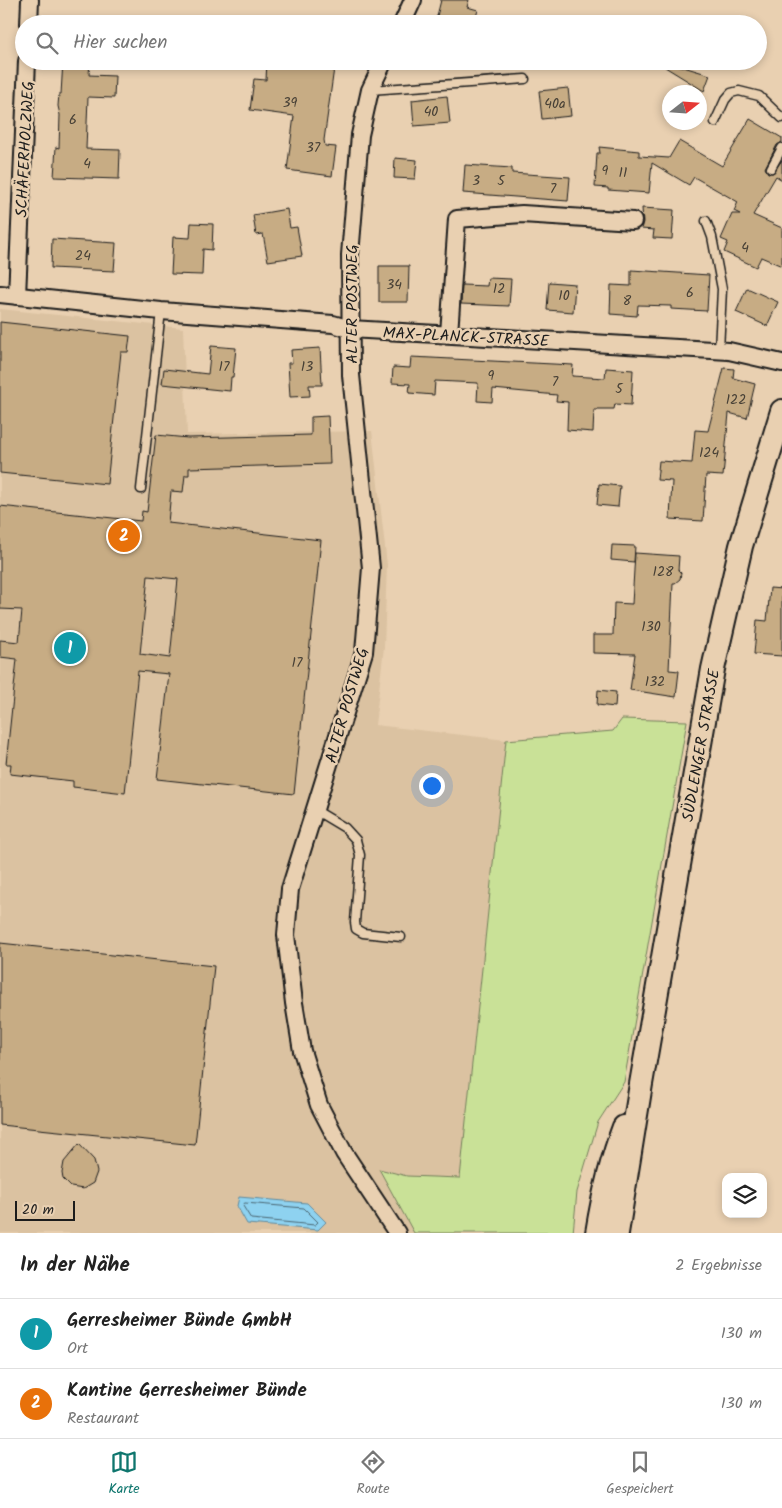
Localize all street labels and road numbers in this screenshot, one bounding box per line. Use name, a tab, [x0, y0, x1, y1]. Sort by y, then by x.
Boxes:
street label: SCHÄFERHOLZWEG	[9, 80, 42, 218]
street label: ALTER POSTWEG	[340, 244, 365, 364]
street label: MAX-PLANCK-STRASSE	[382, 321, 550, 354]
street label: ALTER POSTWEG	[319, 645, 376, 766]
street label: SÜDLENGER STRASSE	[676, 666, 727, 824]

